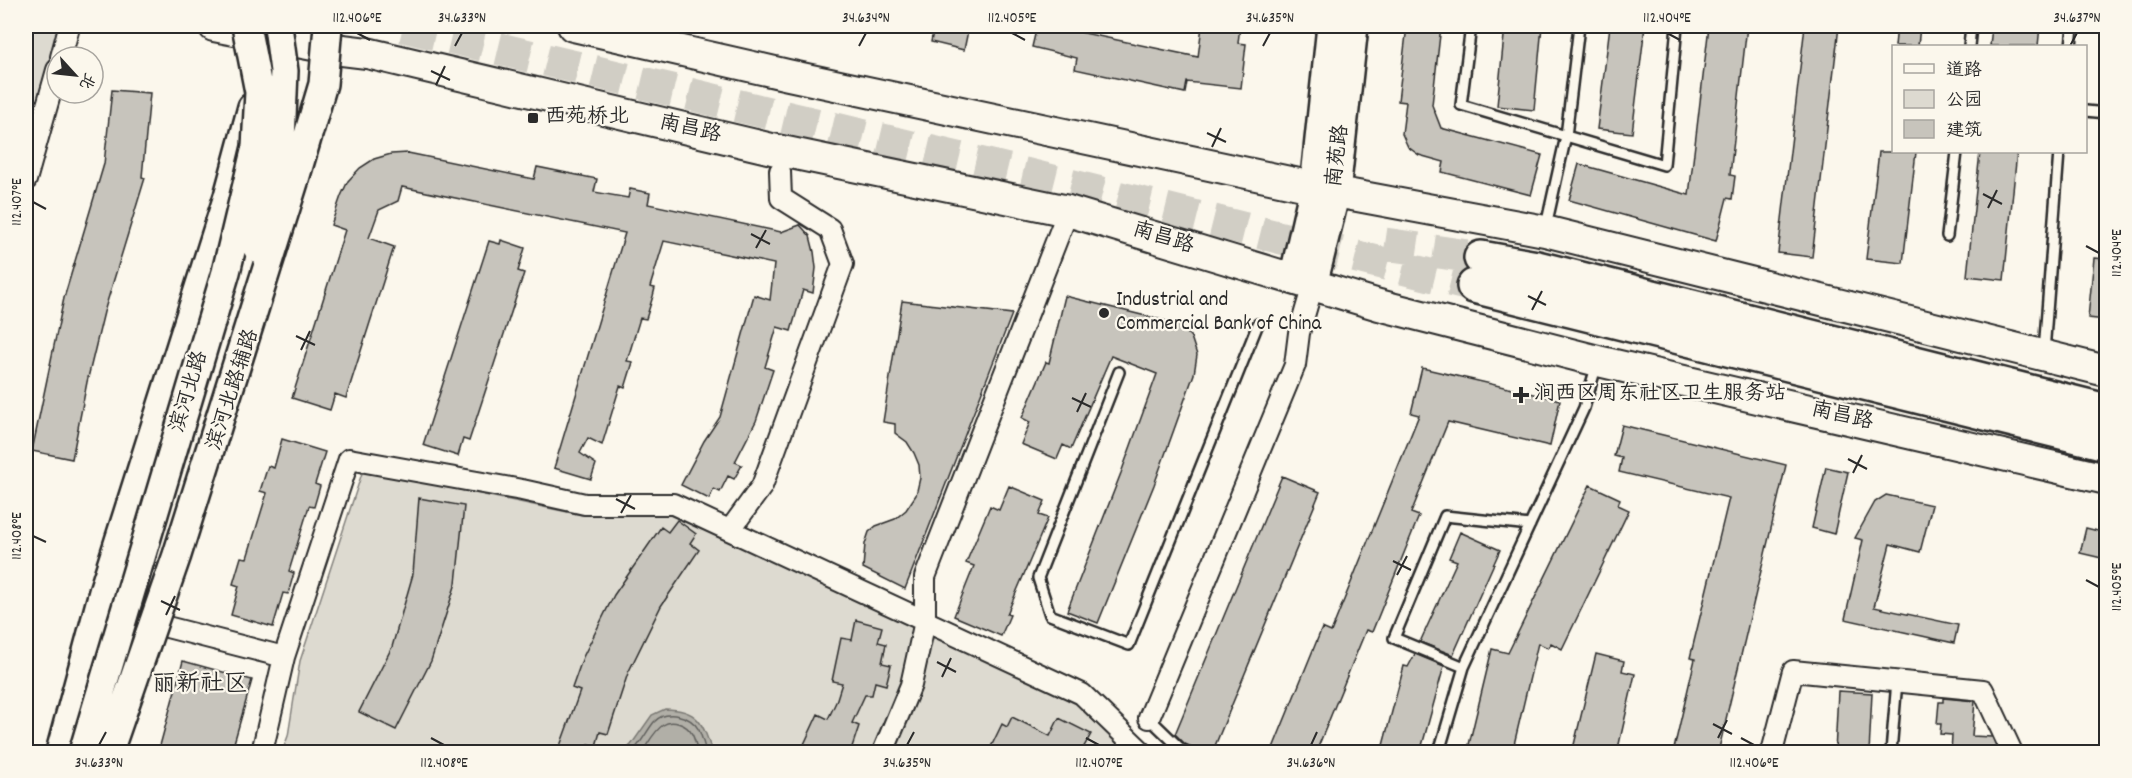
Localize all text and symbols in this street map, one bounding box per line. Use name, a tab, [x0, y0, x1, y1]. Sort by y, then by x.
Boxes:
text: 112.406°E	[333, 8, 382, 30]
text: 34.633°N	[438, 8, 486, 30]
text: 34.634°N	[842, 8, 890, 30]
text: 112.405°E	[988, 8, 1036, 30]
text: 34.635°N	[1246, 8, 1294, 30]
text: 112.404°E	[1643, 8, 1691, 30]
text: 34.637°N	[2053, 8, 2101, 30]
north arrow	[45, 45, 105, 105]
legend	[1892, 45, 2087, 153]
text: 道路	[1946, 59, 1982, 84]
text: 北	[72, 68, 100, 93]
text: 公园	[1946, 89, 1982, 114]
place label: 西苑桥北	[545, 103, 629, 133]
street label: 南昌路	[656, 108, 724, 152]
marker: 西苑桥北	[526, 111, 540, 125]
text: 建筑	[1946, 119, 1982, 144]
street label: 南苑路	[1320, 123, 1358, 189]
text: 112.407°E	[7, 178, 29, 226]
street label: 南昌路	[1128, 215, 1198, 263]
text: 112.404°E	[2107, 229, 2129, 277]
place label: Industrial and Commercial Bank of China	[1116, 286, 1323, 340]
marker: Industrial and Commercial Bank of China	[1097, 306, 1111, 320]
street label: 滨河北路辅路	[200, 325, 268, 455]
street label: 滨河北路	[163, 347, 217, 437]
place label: 涧西区周东社区卫生服务站	[1534, 380, 1786, 410]
marker: 涧西区周东社区卫生服务站	[1512, 386, 1530, 404]
street label: 南昌路	[1808, 395, 1876, 439]
text: 112.408°E	[7, 512, 29, 560]
text: 112.405°E	[2107, 563, 2129, 611]
district label: 丽新社区	[152, 668, 248, 702]
text: 34.633°N	[75, 753, 123, 775]
text: 112.408°E	[420, 753, 468, 775]
text: 34.635°N	[883, 753, 931, 775]
text: 112.407°E	[1075, 753, 1123, 775]
text: 34.636°N	[1287, 753, 1335, 775]
text: 112.406°E	[1730, 753, 1779, 775]

